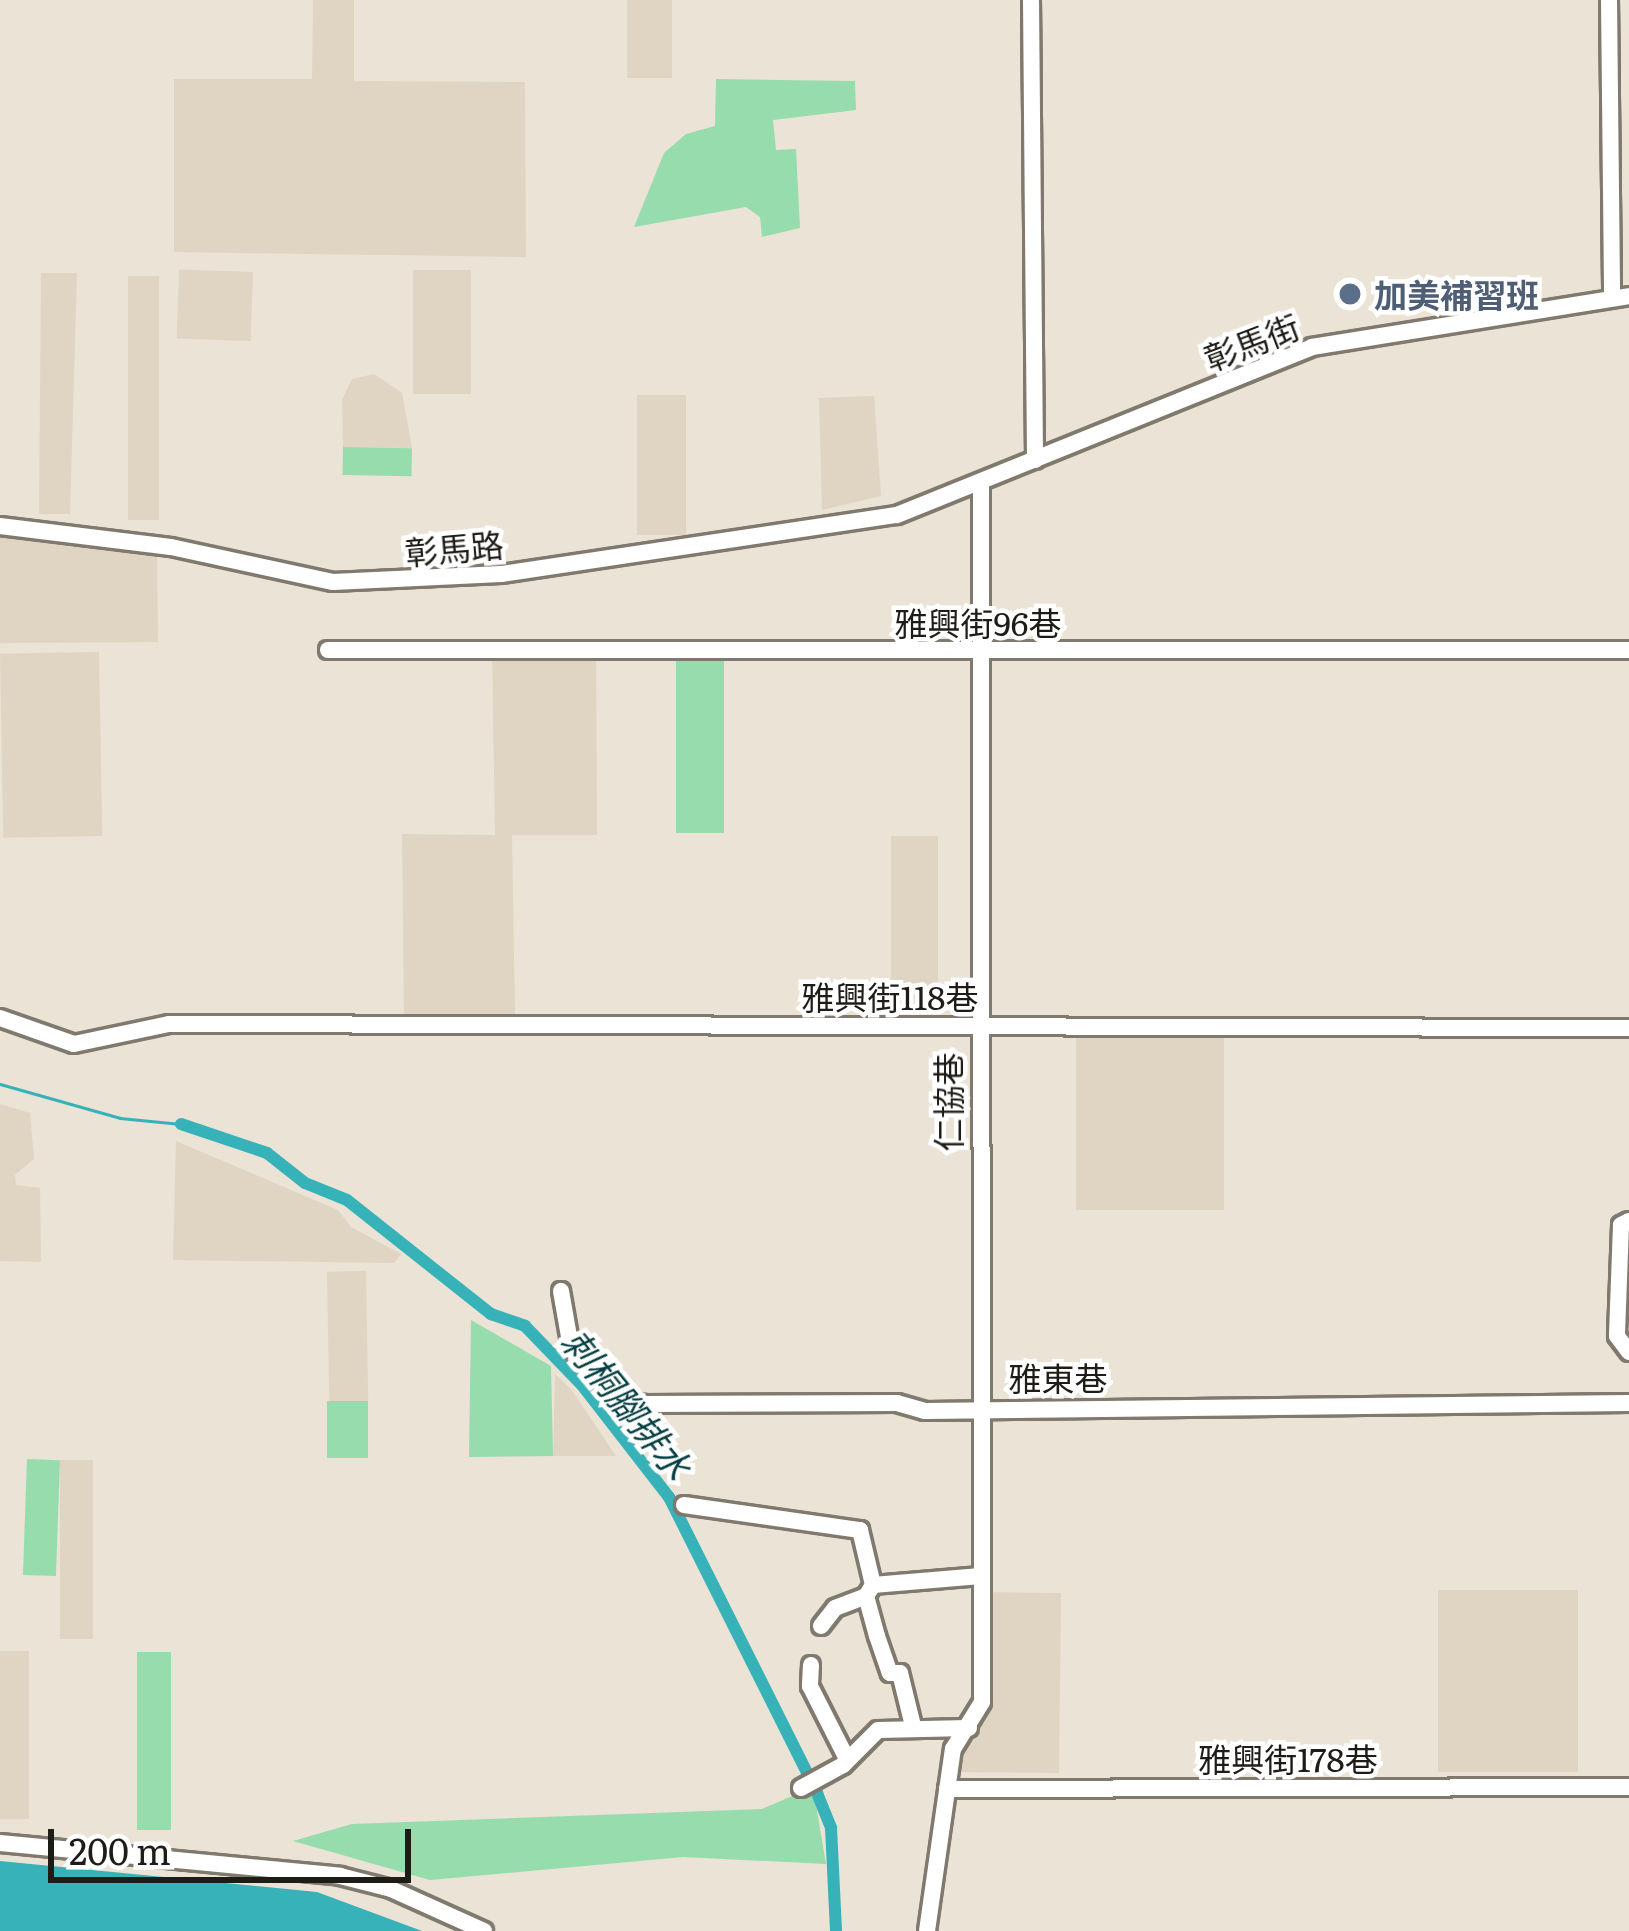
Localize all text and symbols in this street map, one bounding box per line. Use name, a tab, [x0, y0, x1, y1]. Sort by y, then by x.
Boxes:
place label: 加美補習班	[1374, 274, 1539, 314]
marker: 加美補習班	[1337, 281, 1363, 307]
street label: 彰馬街	[1198, 305, 1304, 377]
street label: 彰馬路	[403, 523, 505, 571]
street label: 雅興街96巷	[895, 602, 1061, 642]
street label: 雅興街118巷	[801, 976, 979, 1016]
street label: 仁協巷	[927, 1053, 967, 1151]
water label: 刺桐腳排水	[555, 1319, 701, 1487]
street label: 雅東巷	[1009, 1357, 1107, 1397]
street label: 雅興街178巷	[1198, 1738, 1378, 1778]
scale bar	[54, 1805, 417, 1879]
text: 200 m	[69, 1823, 171, 1876]

